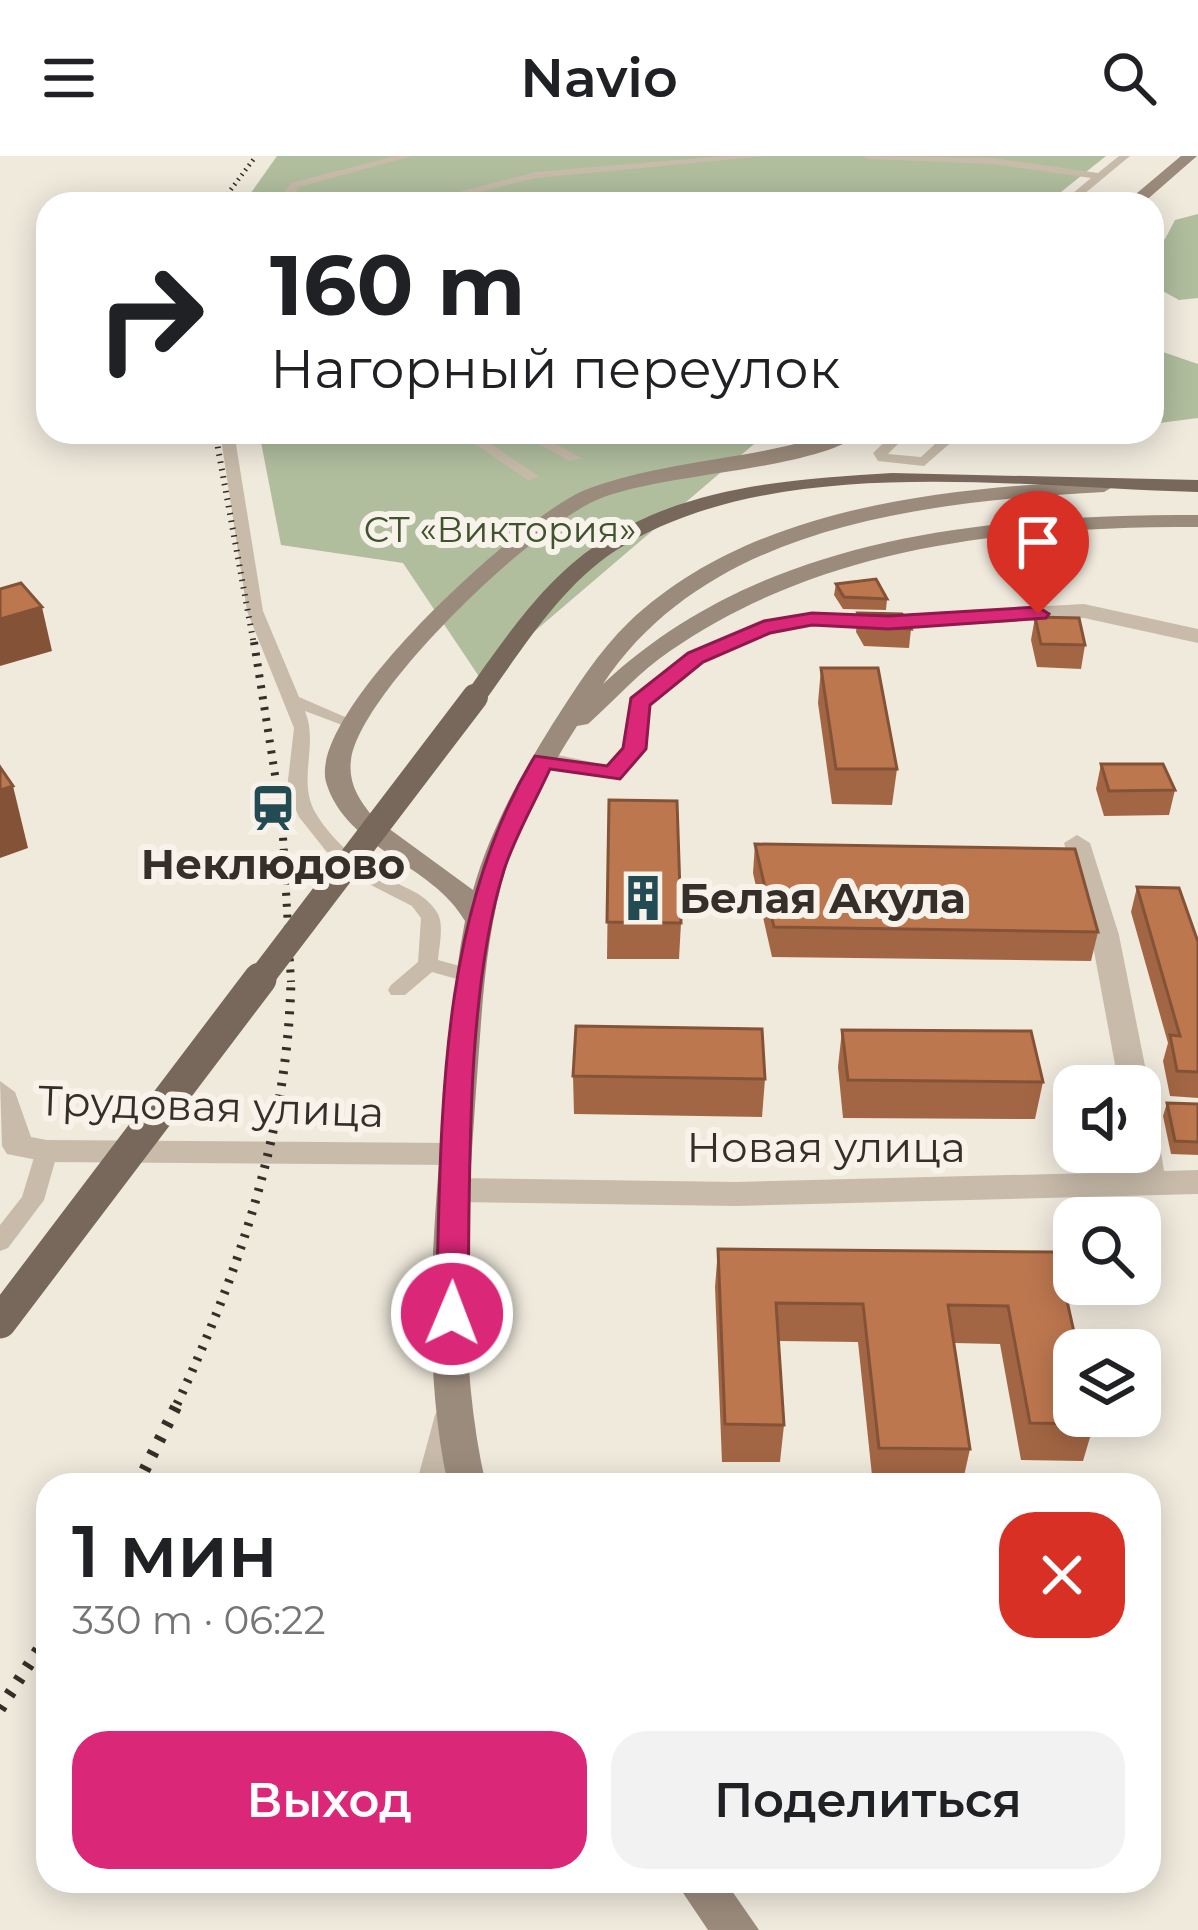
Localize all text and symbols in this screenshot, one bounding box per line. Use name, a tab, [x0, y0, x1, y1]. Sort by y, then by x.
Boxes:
icon: menu	[36, 45, 102, 111]
text: Navio	[520, 45, 678, 111]
icon: search	[1096, 45, 1162, 111]
text: 160 m	[270, 234, 525, 336]
icon: right	[72, 240, 228, 396]
text: Нагорный переулок	[270, 336, 840, 402]
pin	[987, 491, 1089, 614]
park label: СТ «Виктория»	[364, 507, 636, 551]
icon: arrive	[1005, 509, 1071, 575]
station icon: Неклюдово	[248, 783, 298, 833]
place label: Неклюдово	[141, 838, 405, 890]
place label: Белая Акула	[679, 872, 966, 924]
building icon: Белая Акула	[618, 873, 668, 923]
map controls	[1053, 1065, 1161, 1437]
button: sound	[1053, 1065, 1161, 1173]
street label: Трудовая улица	[37, 1074, 385, 1138]
street label: Новая улица	[687, 1121, 965, 1173]
button: search	[1053, 1197, 1161, 1305]
position arrow	[389, 1251, 515, 1377]
button: layers	[1053, 1329, 1161, 1437]
text: 1 мин	[72, 1507, 277, 1595]
button: close	[999, 1512, 1125, 1638]
text: 330 m · 06:22	[72, 1596, 326, 1644]
button: Выход	[72, 1731, 587, 1869]
button: Поделиться	[611, 1731, 1125, 1869]

